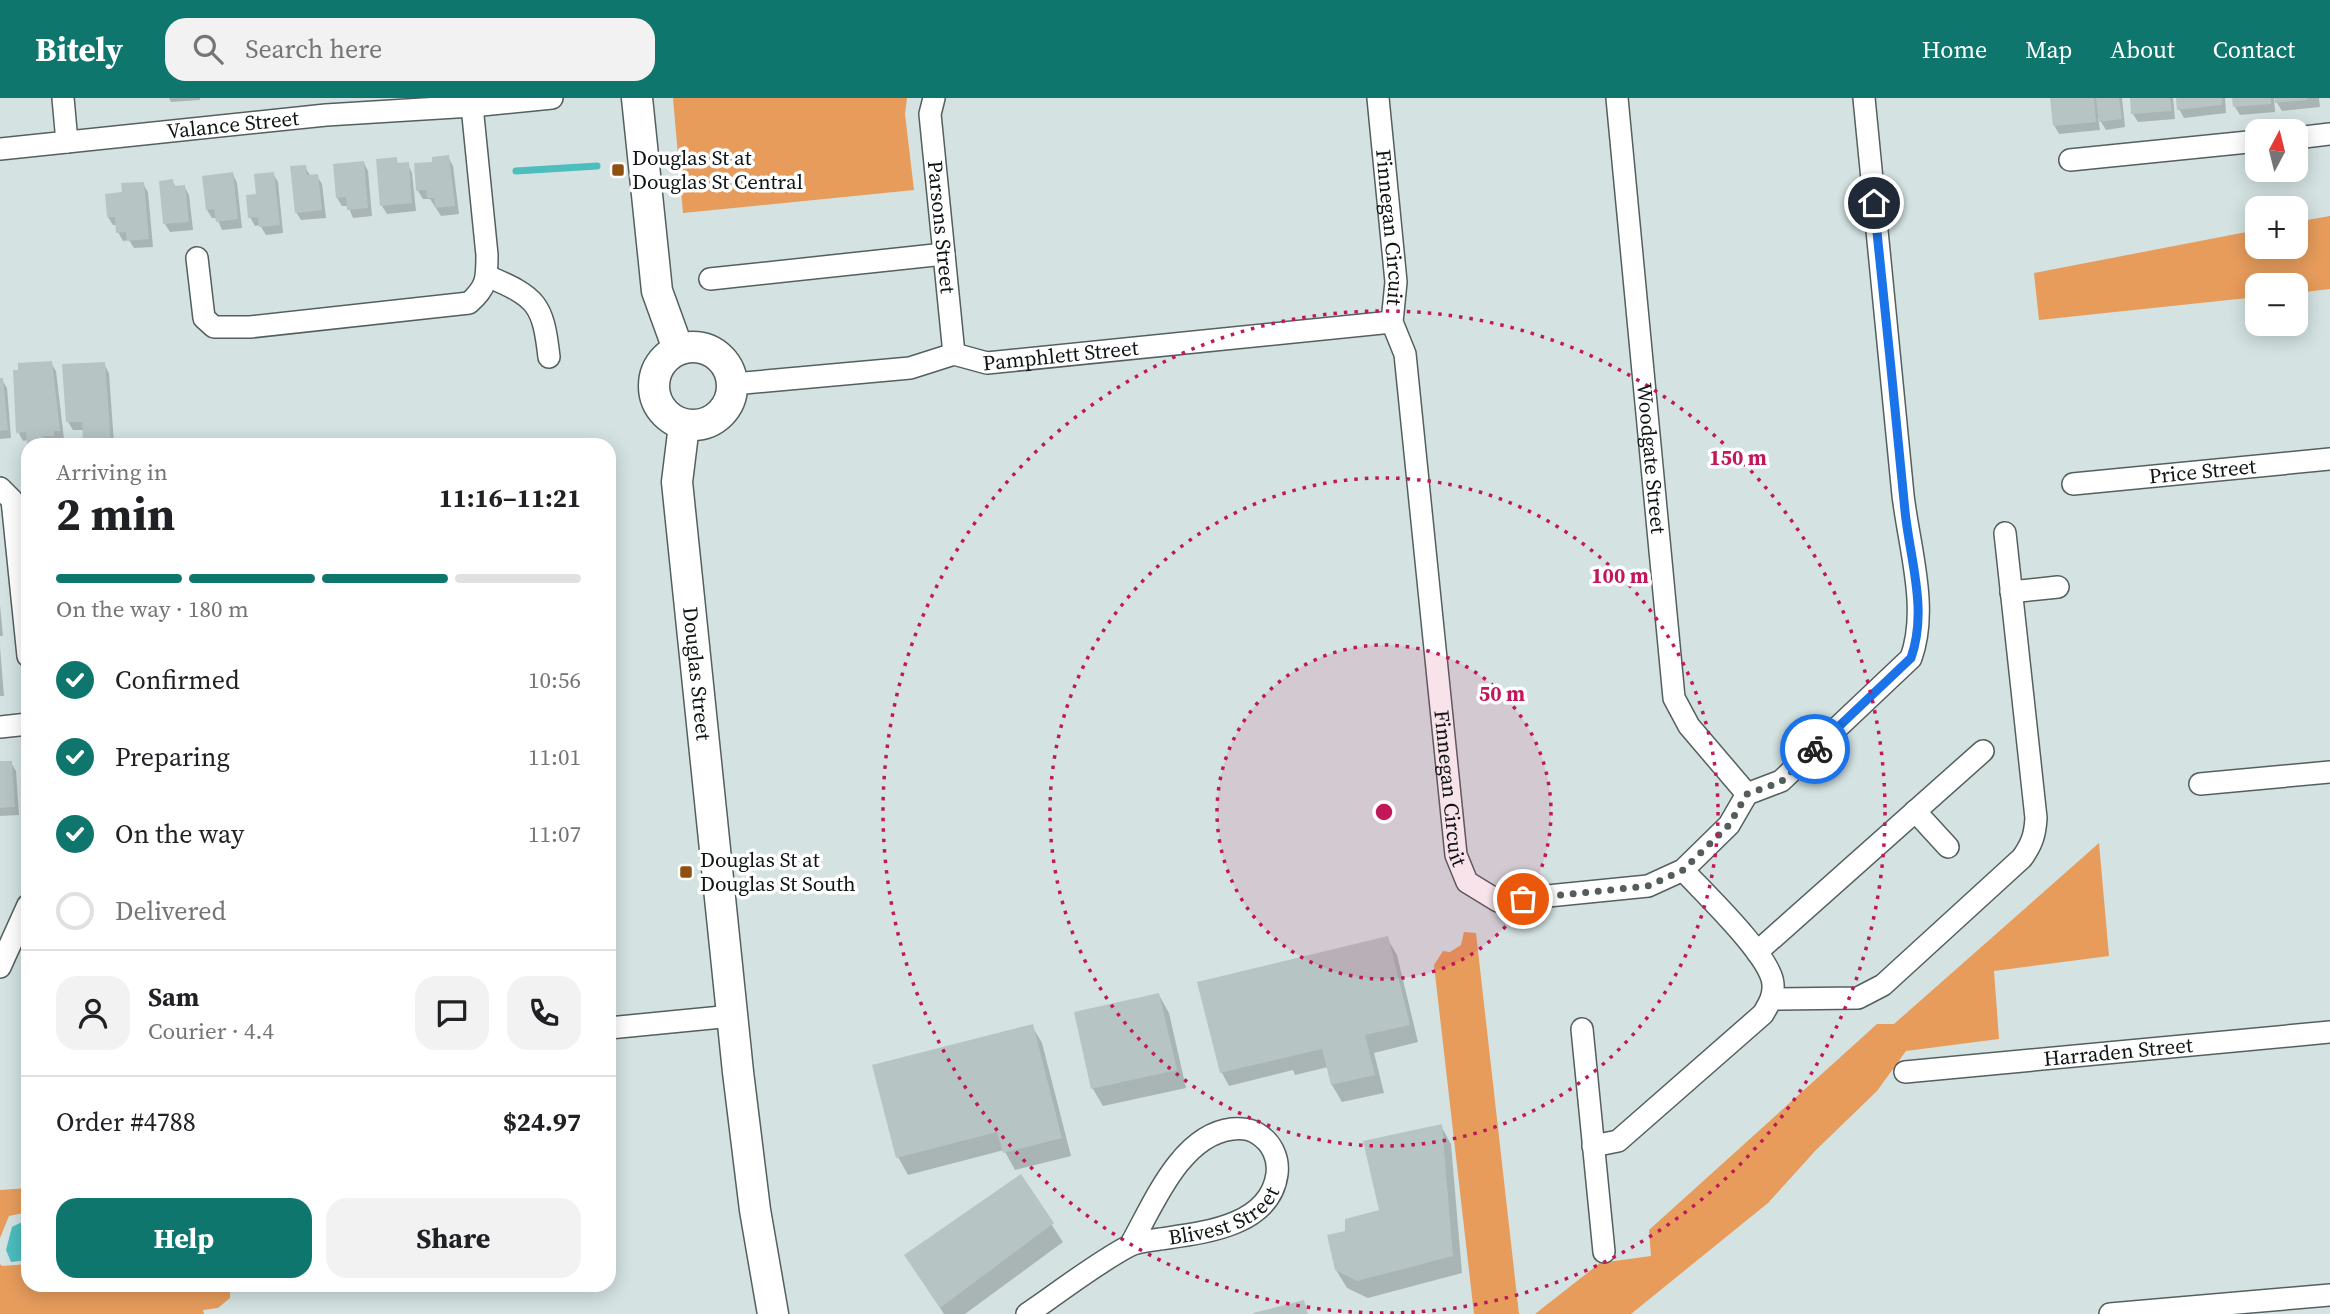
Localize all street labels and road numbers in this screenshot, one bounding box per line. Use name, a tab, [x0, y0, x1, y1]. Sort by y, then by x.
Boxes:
street label: Valance Street	[165, 103, 300, 146]
street label: Finnegan Circuit	[1369, 148, 1411, 307]
street label: Parsons Street	[921, 159, 963, 295]
street label: Pamphlett Street	[981, 333, 1140, 377]
street label: Woodgate Street	[1630, 382, 1673, 535]
street label: Price Street	[2147, 451, 2257, 491]
street label: Douglas Street	[676, 605, 719, 742]
street label: Finnegan Circuit	[1427, 709, 1474, 871]
street label: Harraden Street	[2042, 1030, 2194, 1073]
street label: Blivest Street	[1166, 1181, 1286, 1252]

